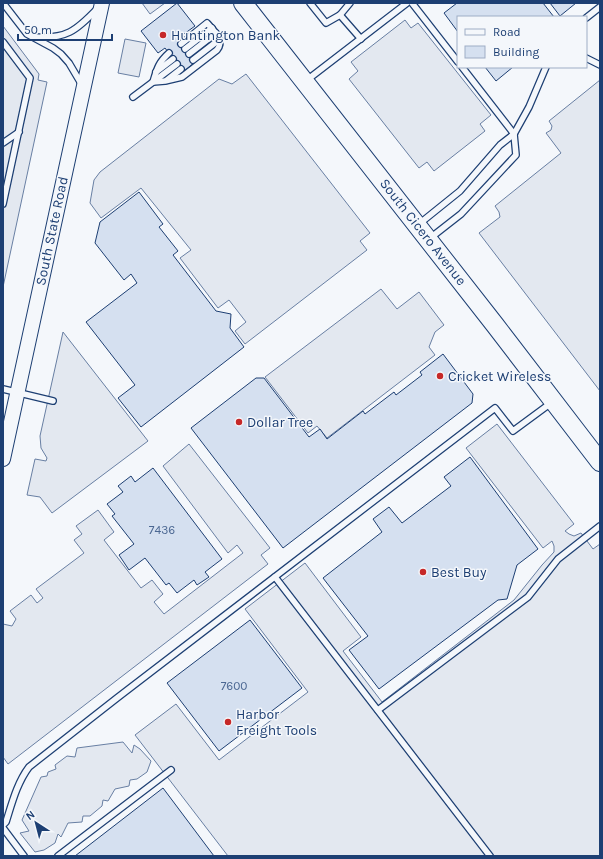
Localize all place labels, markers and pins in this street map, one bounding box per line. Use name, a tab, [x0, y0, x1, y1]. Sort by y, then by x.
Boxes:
place label: Huntington Bank	[171, 27, 281, 44]
marker: Huntington Bank	[158, 30, 168, 40]
place label: Cricket Wireless	[448, 368, 551, 385]
marker: Cricket Wireless	[435, 371, 445, 381]
place label: Dollar Tree	[247, 414, 313, 431]
marker: Dollar Tree	[234, 417, 244, 427]
place label: Best Buy	[431, 564, 487, 581]
marker: Best Buy	[418, 567, 428, 577]
place label: Harbor Freight Tools	[236, 706, 317, 739]
marker: Harbor Freight Tools	[223, 717, 233, 727]

